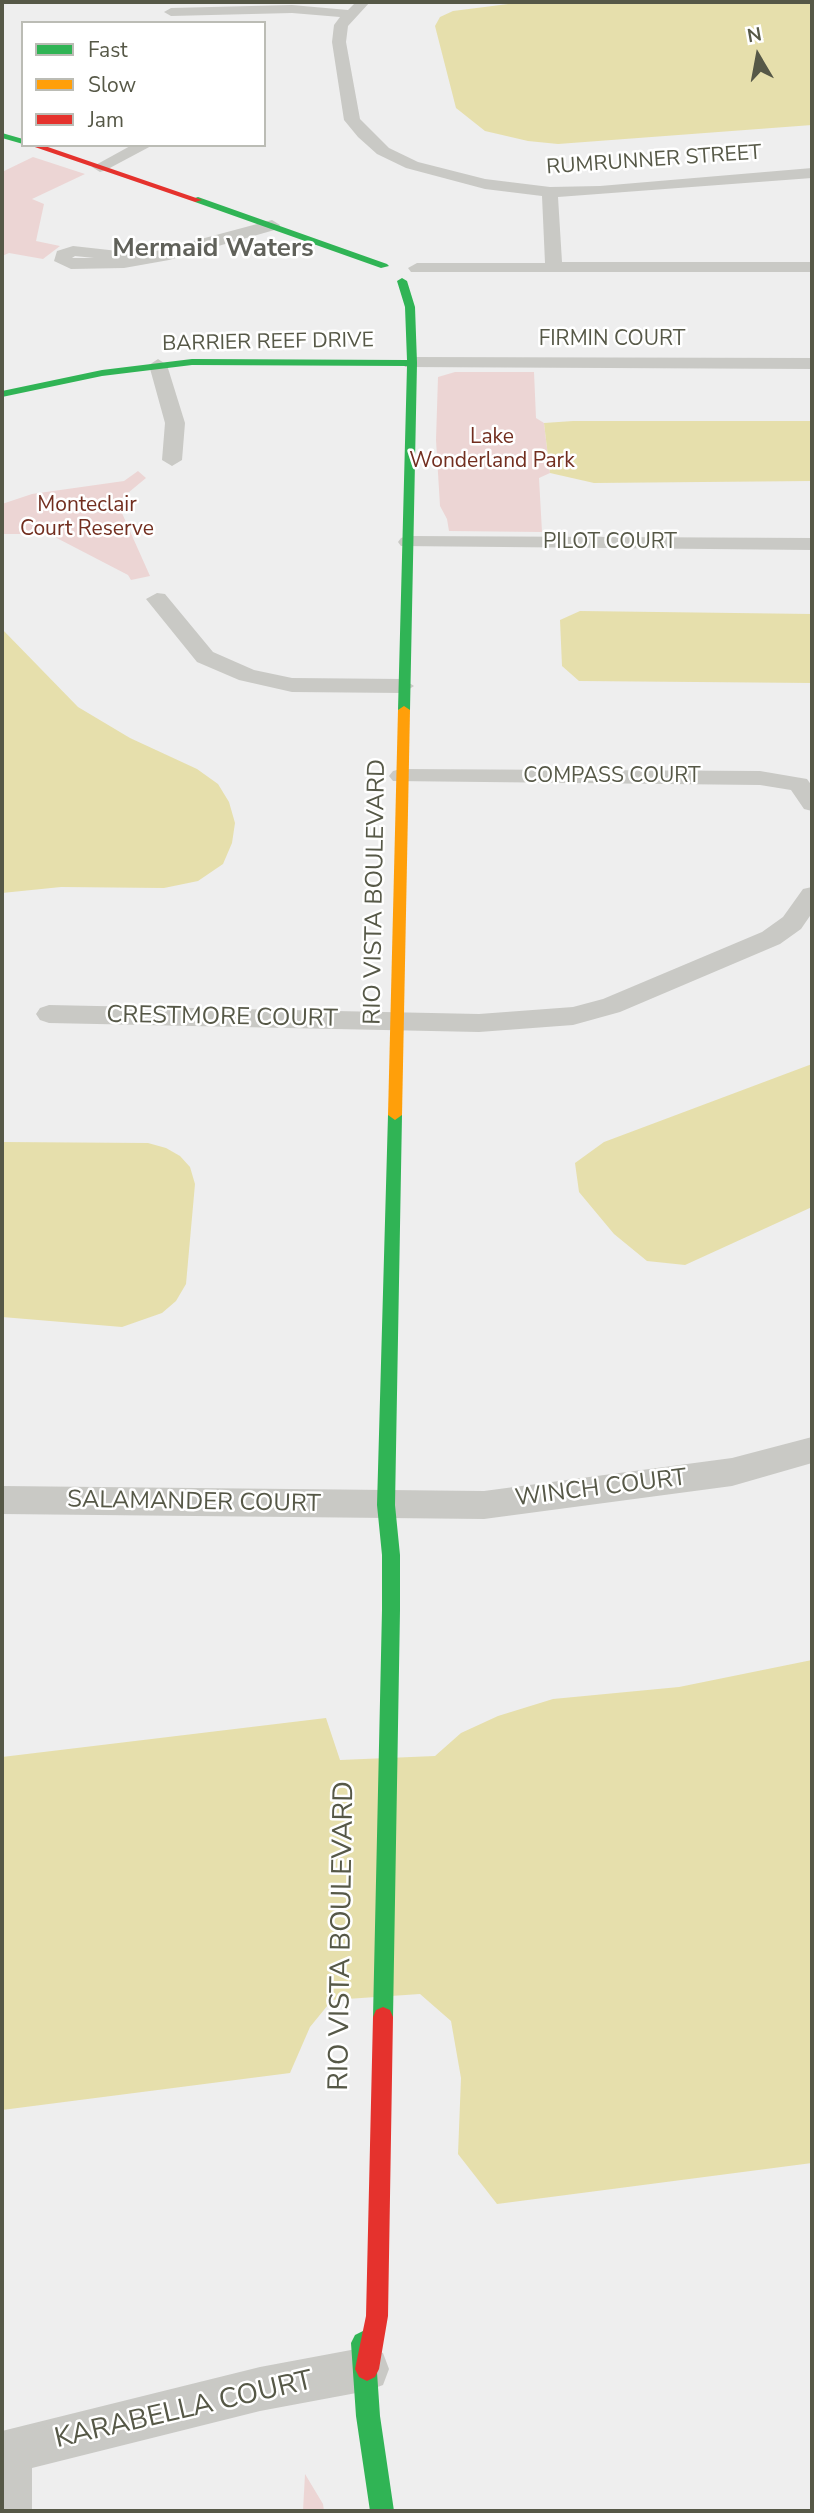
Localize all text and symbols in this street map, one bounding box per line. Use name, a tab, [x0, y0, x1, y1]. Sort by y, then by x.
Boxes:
legend	[21, 21, 266, 147]
north arrow	[723, 21, 793, 91]
text: N	[745, 21, 764, 49]
text: Fast	[88, 36, 128, 64]
text: Slow	[88, 71, 136, 99]
text: Jam	[88, 106, 124, 134]
street label: RUMRUNNER STREET	[546, 141, 762, 181]
district label: Mermaid Waters	[112, 234, 314, 266]
street label: FIRMIN COURT	[539, 327, 685, 353]
street label: BARRIER REEF DRIVE	[162, 329, 374, 357]
park label: Lake Wonderland Park	[409, 425, 575, 475]
park label: Monteclair Court Reserve	[20, 493, 154, 543]
street label: PILOT COURT	[543, 530, 677, 556]
street label: RIO VISTA BOULEVARD	[359, 759, 393, 1025]
street label: COMPASS COURT	[523, 764, 701, 790]
street label: CRESTMORE COURT	[106, 1002, 338, 1034]
street label: WINCH COURT	[514, 1464, 688, 1514]
street label: SALAMANDER COURT	[67, 1486, 321, 1520]
street label: RIO VISTA BOULEVARD	[323, 1781, 363, 2091]
street label: KARABELLA COURT	[52, 2365, 316, 2457]

